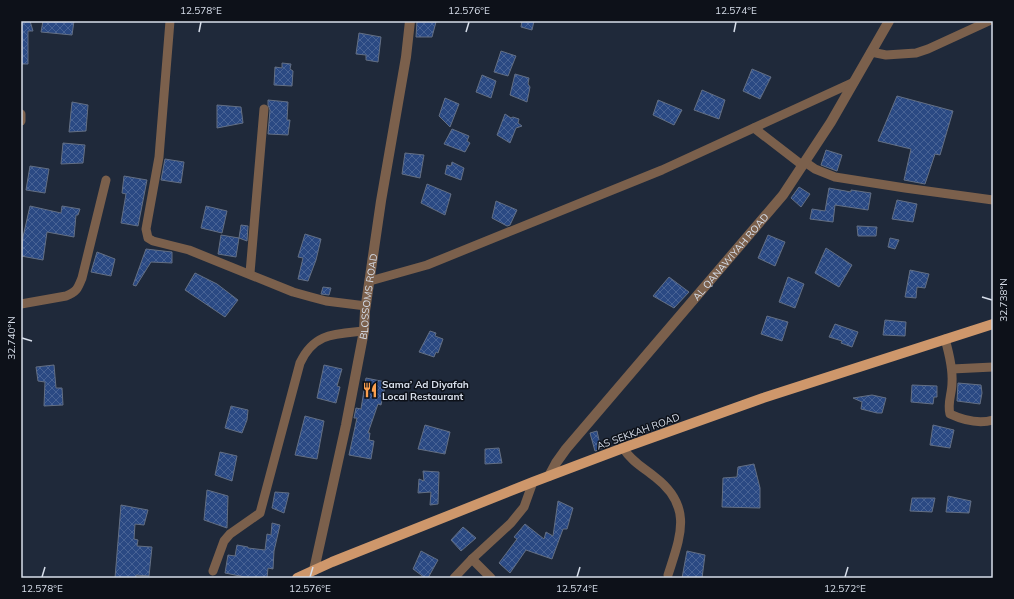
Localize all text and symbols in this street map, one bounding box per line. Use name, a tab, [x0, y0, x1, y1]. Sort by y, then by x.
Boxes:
text: 12.578°E	[180, 4, 222, 17]
text: 12.576°E	[448, 4, 490, 17]
text: 12.574°E	[715, 4, 757, 17]
street label: AL QANAWIYAH ROAD	[690, 211, 772, 303]
street label: BLOSSOMS ROAD	[357, 253, 380, 341]
text: 32.738°N	[997, 278, 1010, 322]
text: 32.740°N	[5, 316, 18, 360]
place label: Sama’ Ad Diyafah Local Restaurant	[382, 378, 469, 403]
restaurant icon: Sama’ Ad Diyafah Local Restaurant	[361, 381, 379, 399]
street label: AS SEKKAH ROAD	[595, 410, 682, 453]
text: 12.578°E	[21, 582, 63, 595]
text: 12.576°E	[289, 582, 331, 595]
text: 12.574°E	[556, 582, 598, 595]
text: 12.572°E	[824, 582, 866, 595]

